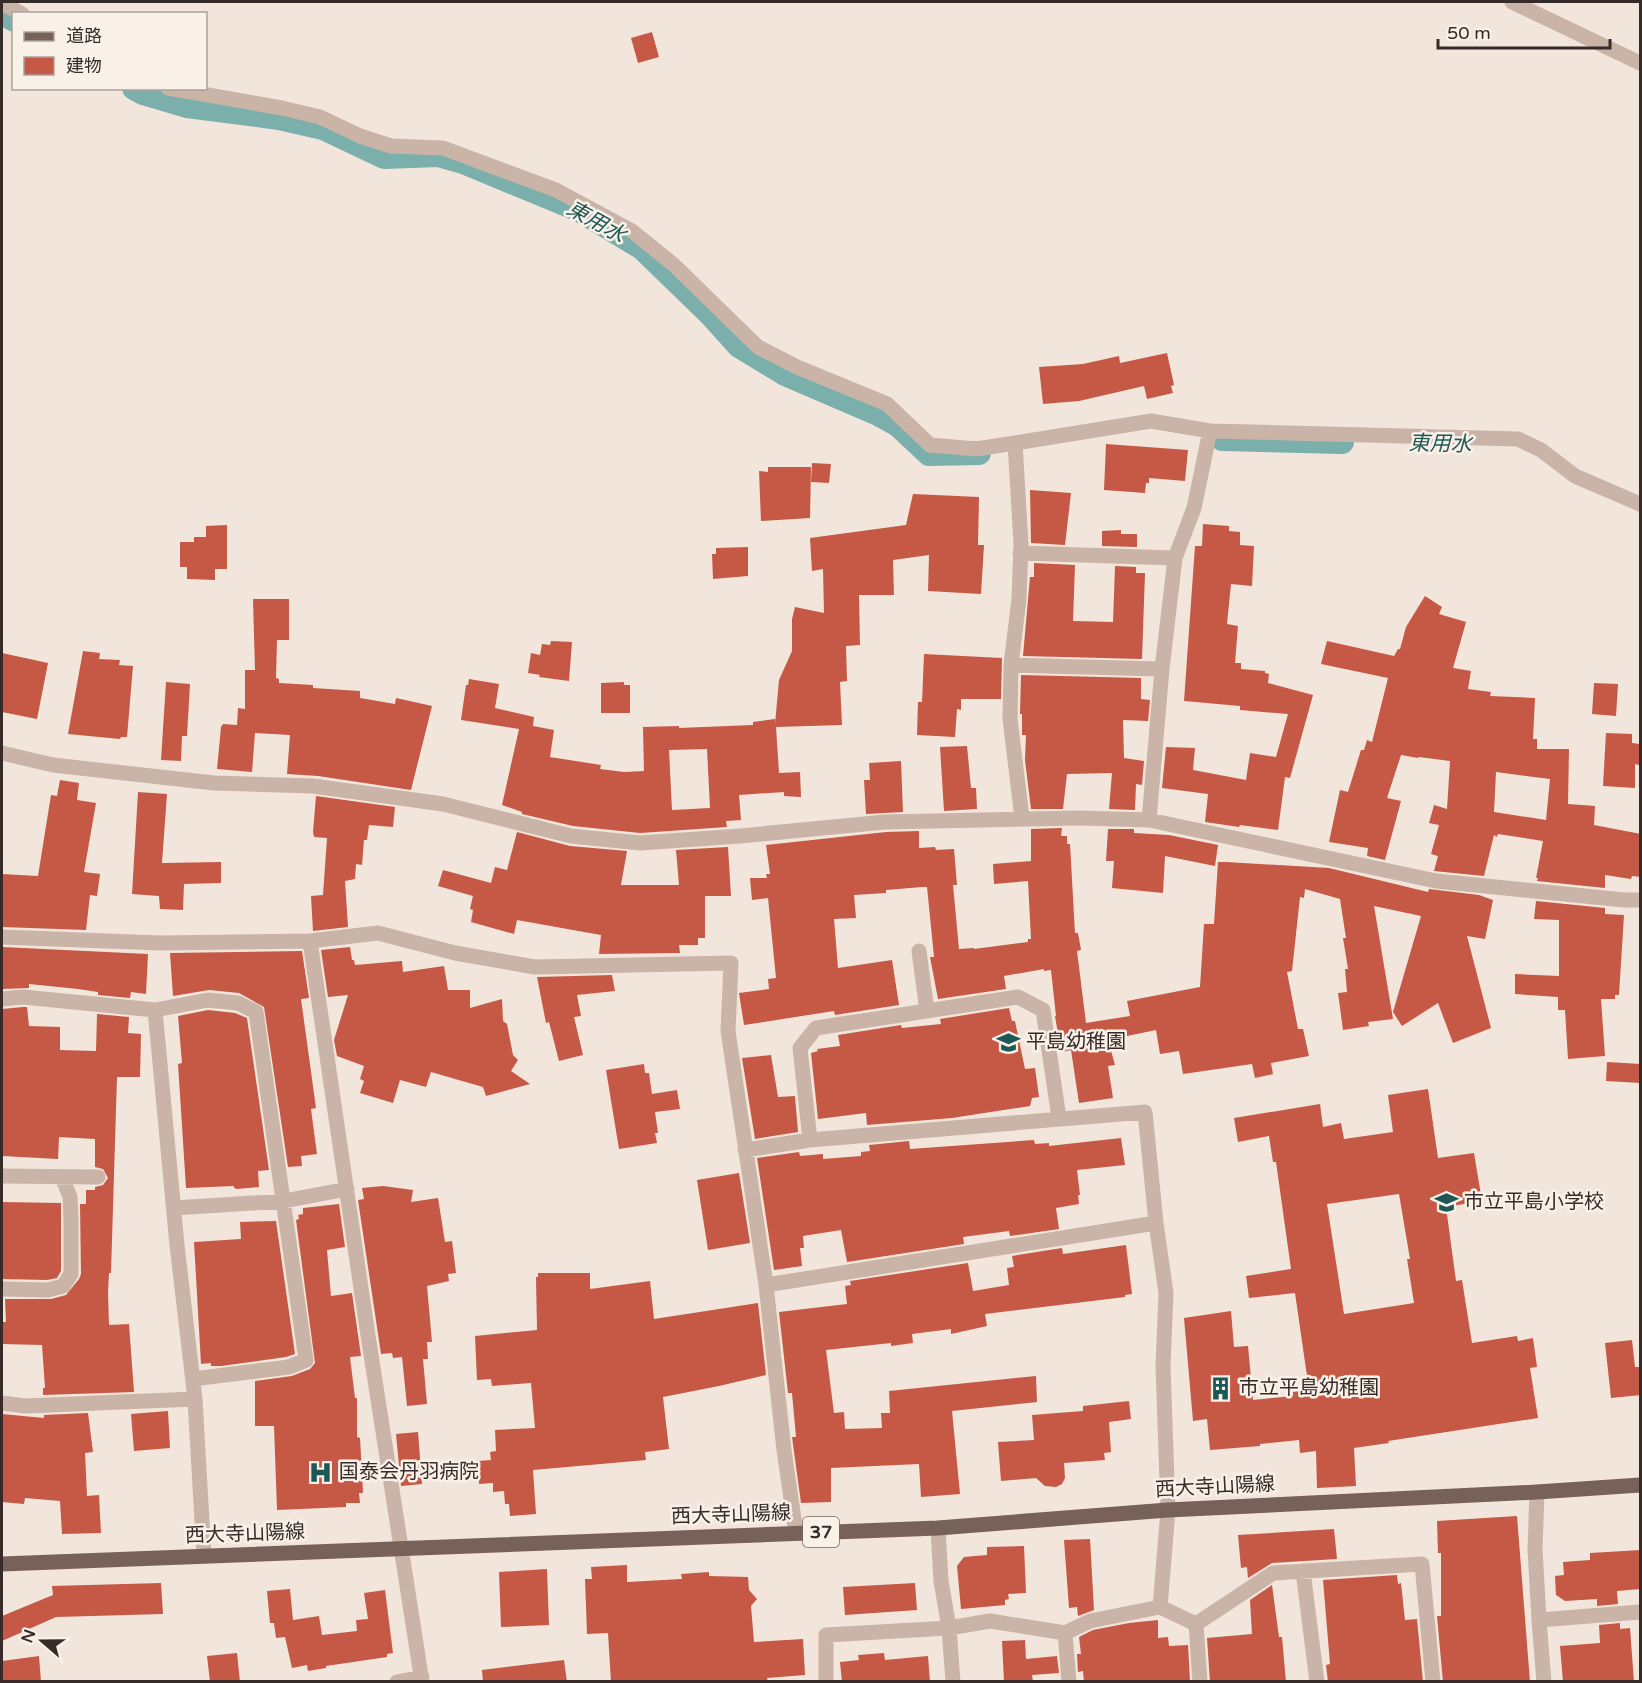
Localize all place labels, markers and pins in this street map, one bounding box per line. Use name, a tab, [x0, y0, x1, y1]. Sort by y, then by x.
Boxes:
school or university icon: 平島幼稚園	[995, 1029, 1021, 1055]
place label: 平島幼稚園	[1026, 1030, 1126, 1054]
school or university icon: 市立平島小学校	[1433, 1189, 1459, 1215]
place label: 市立平島小学校	[1464, 1190, 1604, 1214]
building icon: 市立平島幼稚園	[1208, 1375, 1234, 1401]
place label: 市立平島幼稚園	[1239, 1376, 1379, 1400]
hospital icon: 国泰会丹羽病院	[308, 1459, 334, 1485]
place label: 国泰会丹羽病院	[339, 1460, 479, 1484]

